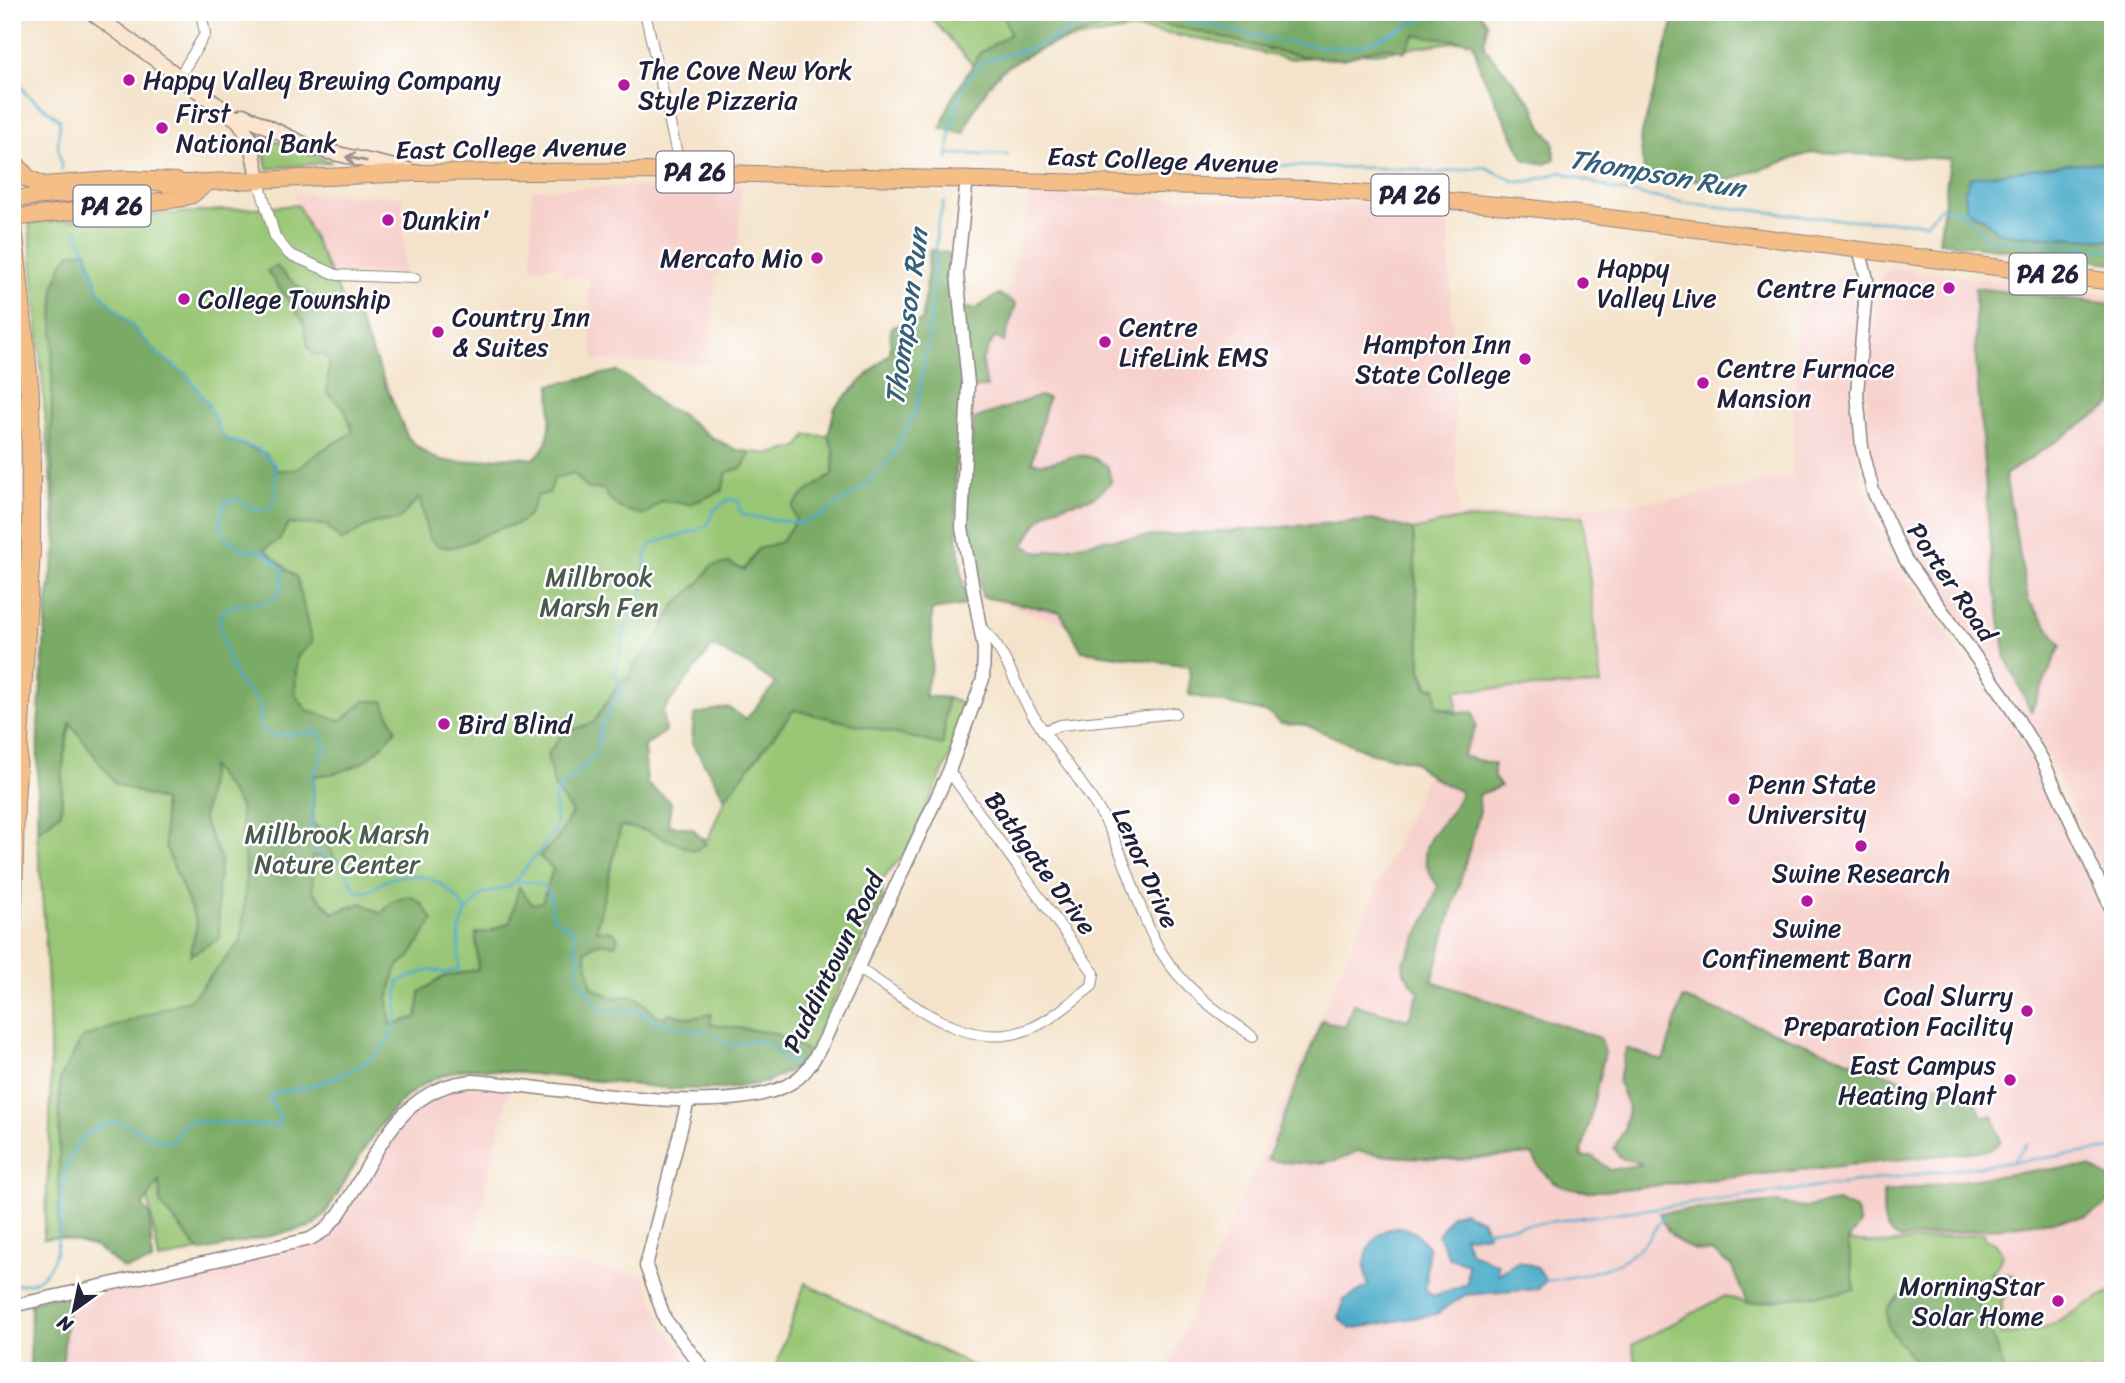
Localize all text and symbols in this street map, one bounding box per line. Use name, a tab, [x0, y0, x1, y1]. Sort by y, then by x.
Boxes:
place label: The Cove New York Style Pizzeria	[638, 47, 853, 123]
place label: Happy Valley Brewing Company	[143, 57, 501, 103]
marker: Happy Valley Brewing Company	[121, 72, 137, 88]
marker: The Cove New York Style Pizzeria	[616, 77, 632, 93]
place label: First National Bank	[176, 90, 337, 166]
marker: First National Bank	[154, 120, 170, 136]
street label: East College Avenue	[395, 123, 627, 173]
street label: East College Avenue	[1047, 133, 1279, 187]
water label: Thompson Run	[1565, 134, 1751, 214]
one-way arrow	[345, 152, 368, 166]
road number: PA 26	[656, 152, 734, 192]
road number: PA 26	[1372, 174, 1448, 216]
road number: PA 26	[74, 186, 150, 226]
place label: Dunkin'	[402, 197, 490, 243]
marker: Dunkin'	[380, 212, 396, 228]
water label: Thompson Run	[870, 223, 943, 408]
place label: Mercato Mio	[660, 235, 803, 281]
place label: Happy Valley Live	[1597, 245, 1717, 321]
marker: Mercato Mio	[809, 250, 825, 266]
road number: PA 26	[2010, 254, 2086, 295]
place label: Centre Furnace	[1757, 265, 1935, 311]
marker: Happy Valley Live	[1575, 275, 1591, 291]
place label: College Township	[198, 276, 391, 322]
marker: Centre Furnace	[1941, 280, 1957, 296]
marker: College Township	[176, 291, 192, 307]
place label: Country Inn & Suites	[452, 294, 590, 370]
place label: Centre LifeLink EMS	[1119, 304, 1269, 380]
place label: Hampton Inn State College	[1355, 321, 1511, 397]
marker: Country Inn & Suites	[430, 324, 446, 340]
marker: Centre LifeLink EMS	[1097, 334, 1113, 350]
place label: Centre Furnace Mansion	[1717, 345, 1895, 421]
marker: Hampton Inn State College	[1517, 351, 1533, 367]
marker: Centre Furnace Mansion	[1695, 375, 1711, 391]
street label: Porter Road	[1895, 512, 2011, 654]
park label: Millbrook Marsh Fen	[540, 554, 658, 630]
place label: Bird Blind	[458, 701, 574, 747]
marker: Bird Blind	[436, 716, 452, 732]
place label: Penn State University	[1748, 761, 1876, 837]
street label: Bathgate Drive	[972, 781, 1110, 945]
marker: Penn State University	[1726, 791, 1742, 807]
street label: Lenor Drive	[1099, 800, 1193, 936]
park label: Millbrook Marsh Nature Center	[245, 811, 429, 887]
marker: Swine Research	[1853, 838, 1869, 854]
place label: Swine Research	[1772, 850, 1950, 896]
street label: Puddintown Road	[769, 861, 898, 1061]
marker: Swine Confinement Barn	[1799, 893, 1815, 909]
place label: Swine Confinement Barn	[1703, 905, 1911, 981]
place label: Coal Slurry Preparation Facility	[1784, 973, 2014, 1049]
marker: Coal Slurry Preparation Facility	[2019, 1003, 2035, 1019]
place label: East Campus Heating Plant	[1838, 1042, 1998, 1118]
marker: East Campus Heating Plant	[2002, 1072, 2018, 1088]
place label: MorningStar Solar Home	[1899, 1263, 2045, 1339]
north arrow	[38, 1274, 108, 1344]
marker: MorningStar Solar Home	[2050, 1293, 2066, 1309]
text: N	[50, 1306, 80, 1342]

